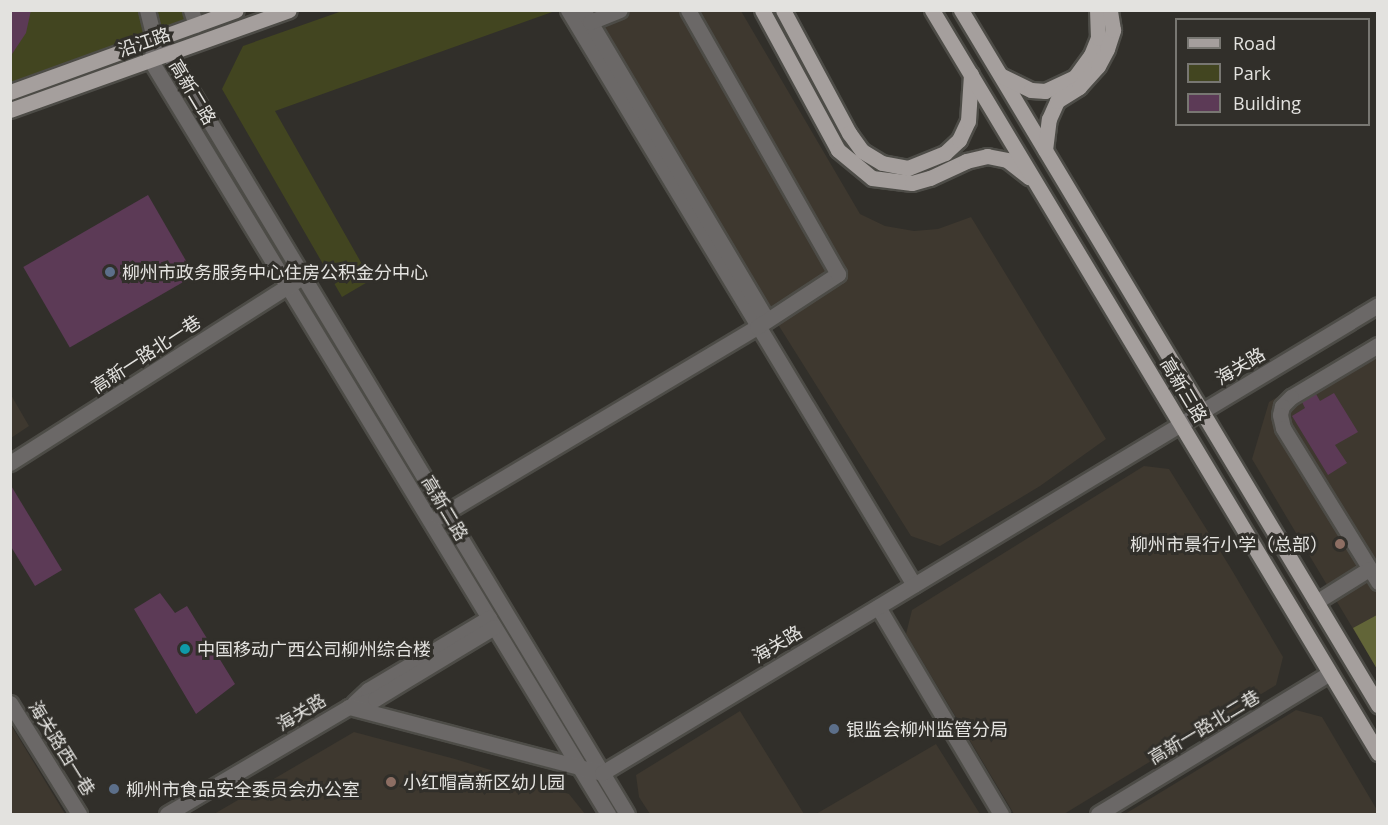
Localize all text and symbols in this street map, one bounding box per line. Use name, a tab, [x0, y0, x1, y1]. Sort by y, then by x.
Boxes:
legend	[1175, 18, 1370, 126]
street label: 沿江路	[115, 23, 173, 61]
text: Road	[1233, 31, 1276, 55]
street label: 高新二路	[165, 56, 221, 128]
text: Park	[1233, 61, 1271, 85]
text: Building	[1233, 91, 1301, 115]
place label: 柳州市政务服务中心住房公积金分中心	[122, 261, 428, 283]
marker: 柳州市政务服务中心住房公积金分中心	[103, 265, 117, 279]
street label: 高新一路北一巷	[87, 311, 205, 397]
street label: 海关路	[1211, 343, 1269, 389]
street label: 高新三路	[1156, 354, 1212, 426]
street label: 高新二路	[417, 472, 473, 544]
place label: 柳州市景行小学（总部）	[1130, 533, 1328, 555]
marker: 柳州市景行小学（总部）	[1333, 537, 1347, 551]
street label: 海关路	[748, 621, 806, 667]
place label: 中国移动广西公司柳州综合楼	[197, 638, 431, 660]
marker: 中国移动广西公司柳州综合楼	[178, 642, 192, 656]
street label: 高新一路北二巷	[1144, 685, 1264, 769]
street label: 海关路	[272, 689, 330, 735]
street label: 海关路西一巷	[24, 696, 100, 800]
place label: 银监会柳州监管分局	[846, 718, 1008, 740]
marker: 银监会柳州监管分局	[827, 722, 841, 736]
place label: 小红帽高新区幼儿园	[403, 771, 565, 793]
marker: 小红帽高新区幼儿园	[384, 775, 398, 789]
place label: 柳州市食品安全委员会办公室	[126, 778, 360, 800]
marker: 柳州市食品安全委员会办公室	[107, 782, 121, 796]

